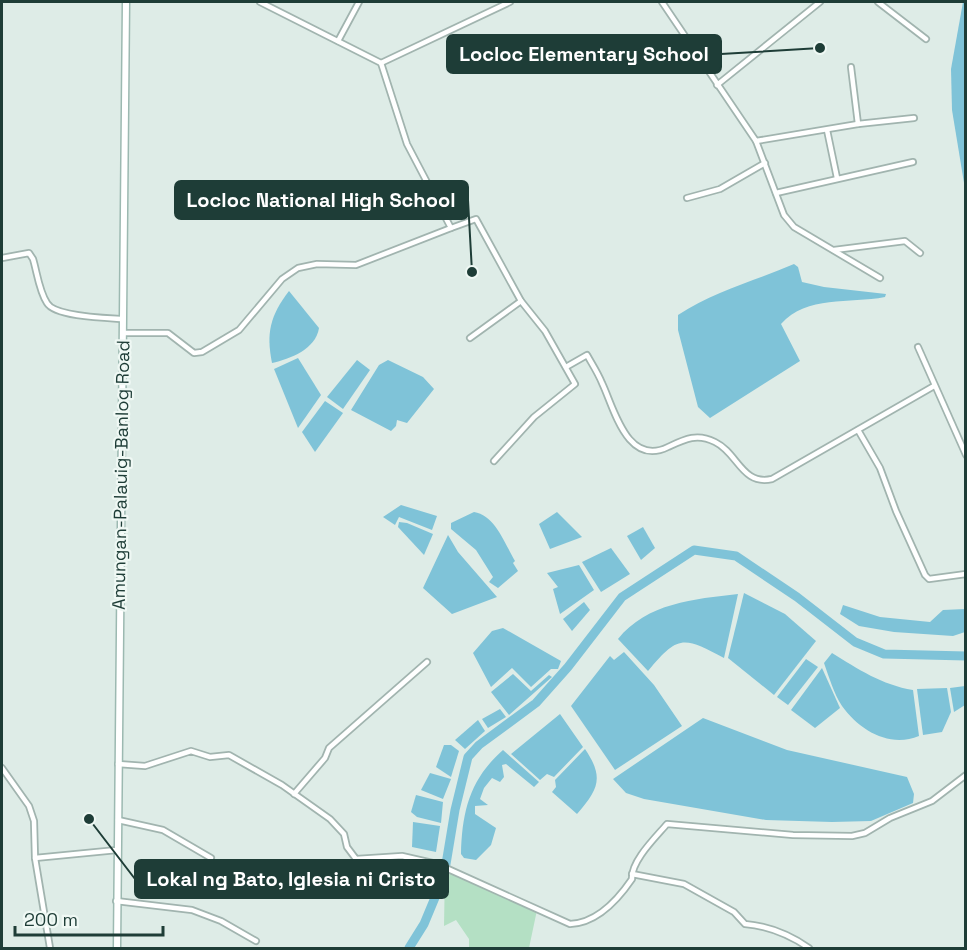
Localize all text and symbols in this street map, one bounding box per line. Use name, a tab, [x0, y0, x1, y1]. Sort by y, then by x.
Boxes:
callout: Locloc Elementary School	[447, 35, 721, 73]
text: Locloc Elementary School	[459, 41, 709, 67]
callout: Locloc National High School	[175, 181, 468, 219]
text: Locloc National High School	[187, 187, 455, 213]
street label: Amungan-Palauig-Banlog Road	[107, 340, 134, 610]
callout: Lokal ng Bato, Iglesia ni Cristo	[135, 860, 448, 898]
text: Lokal ng Bato, Iglesia ni Cristo	[146, 866, 436, 892]
scale bar	[15, 899, 164, 937]
text: 200 m	[24, 908, 78, 931]

